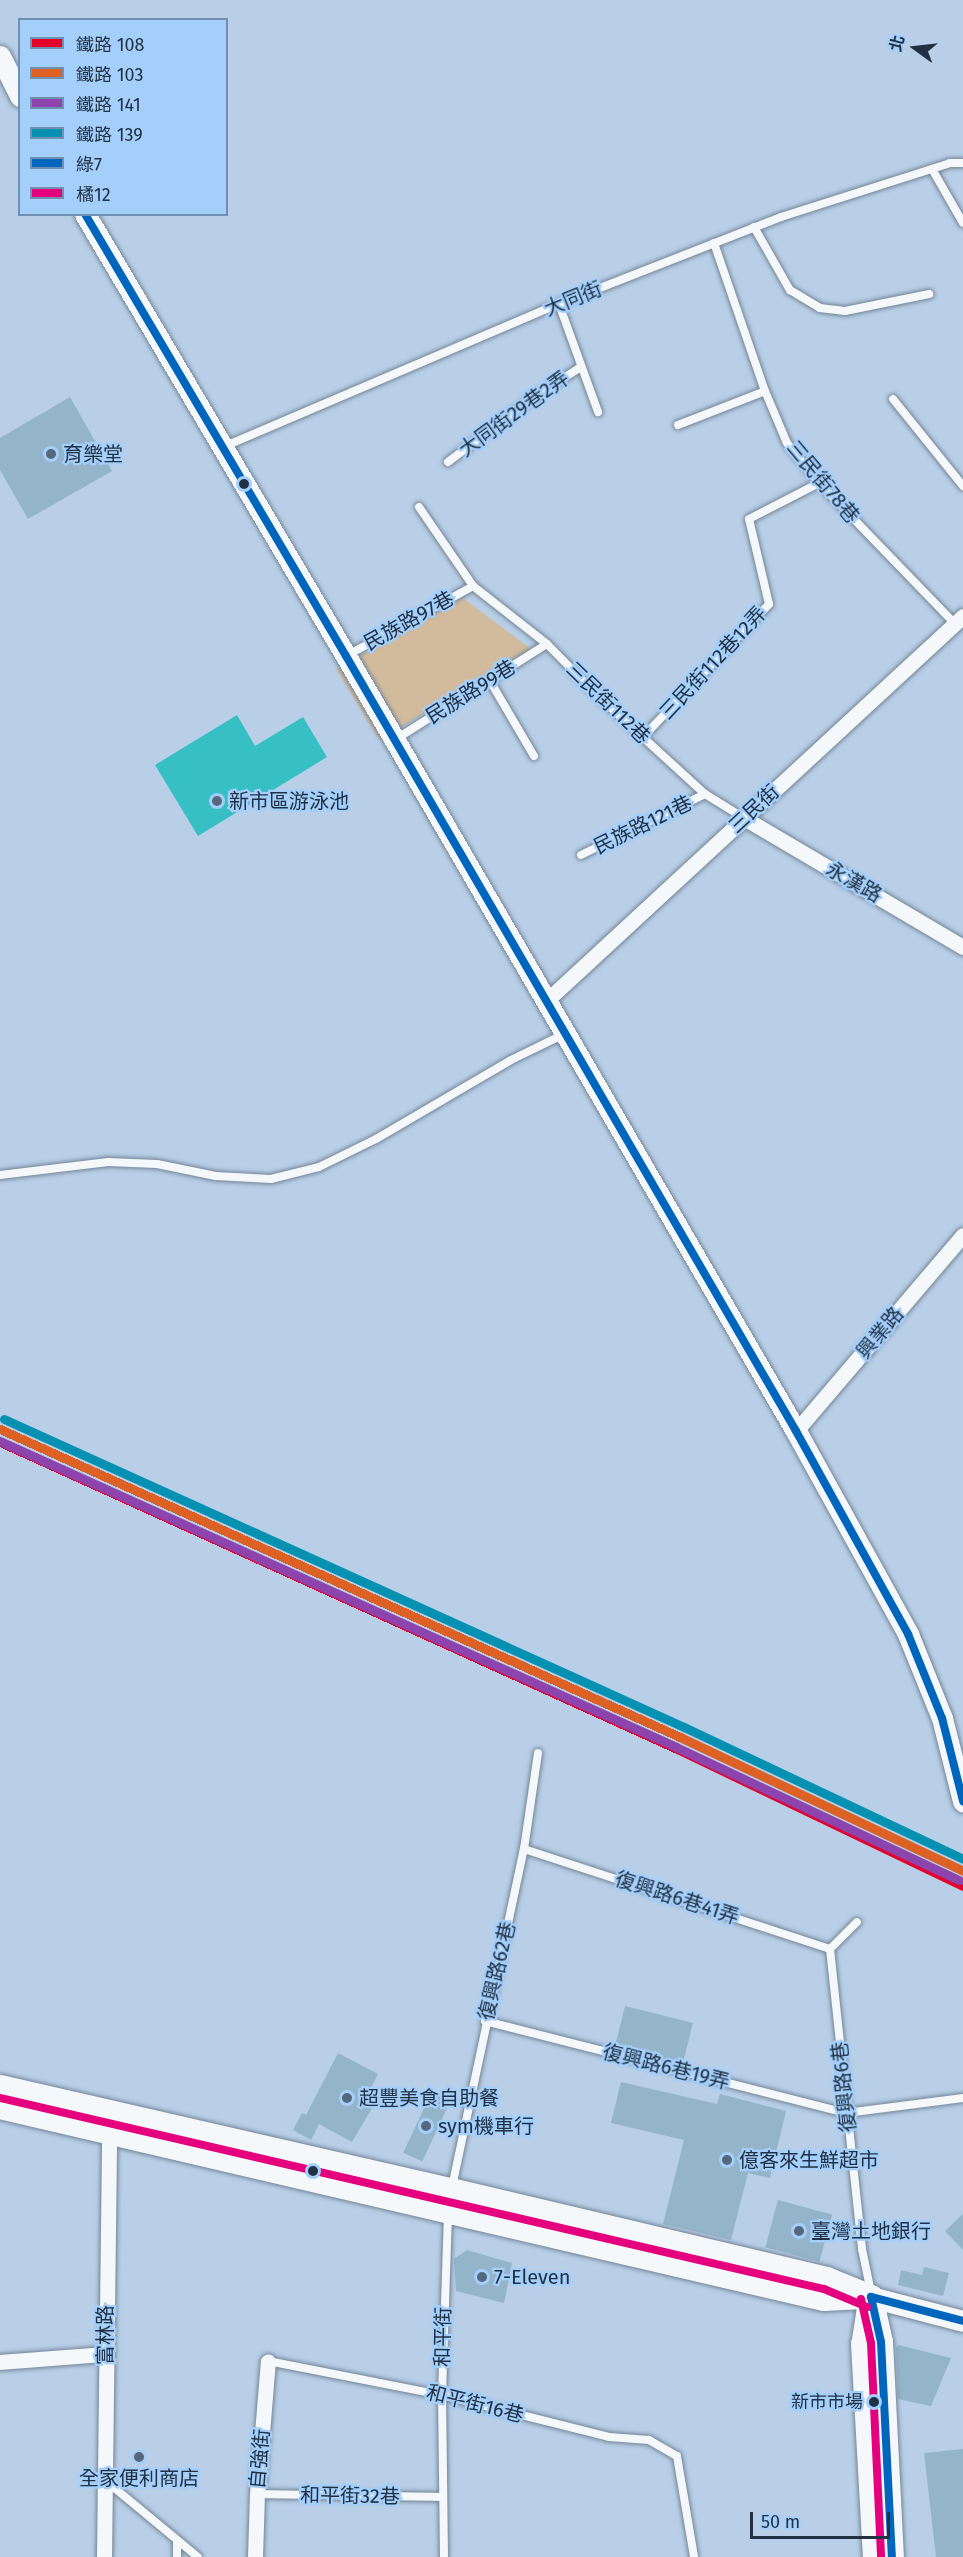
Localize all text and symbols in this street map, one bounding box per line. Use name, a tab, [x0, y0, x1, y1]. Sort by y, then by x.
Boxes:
legend	[18, 18, 228, 216]
north arrow	[885, 18, 945, 78]
text: 北	[886, 33, 908, 53]
text: 鐵路 108	[76, 34, 145, 56]
text: 鐵路 103	[76, 64, 143, 86]
text: 鐵路 141	[76, 94, 141, 116]
text: 鐵路 139	[76, 124, 143, 146]
text: 綠7	[76, 154, 102, 176]
text: 橘12	[76, 184, 111, 206]
street label: 大同街	[541, 277, 605, 321]
street label: 大同街29巷2弄	[454, 366, 574, 462]
street label: 三民街78巷	[782, 436, 864, 528]
place label: 育樂堂	[63, 442, 123, 466]
marker: 育樂堂	[44, 447, 58, 461]
unlabelled marker	[238, 478, 250, 490]
street label: 民族路97巷	[360, 586, 458, 656]
street label: 三民街112巷12弄	[655, 602, 771, 724]
street label: 民族路99巷	[422, 655, 520, 729]
street label: 三民街112巷	[561, 657, 655, 749]
street label: 三民街	[724, 780, 784, 838]
place label: 新市區游泳池	[229, 789, 349, 813]
street label: 民族路121巷	[590, 791, 696, 859]
marker: 新市區游泳池	[210, 794, 224, 808]
street label: 永漢路	[822, 857, 886, 907]
street label: 興業路	[852, 1302, 908, 1364]
street label: 復興路6巷41弄	[612, 1867, 742, 1929]
street label: 復興路62巷	[474, 1919, 520, 2023]
street label: 復興路6巷19弄	[600, 2040, 732, 2094]
street label: 復興路6巷	[827, 2041, 861, 2133]
place label: 超豐美食自助餐	[359, 2086, 499, 2110]
marker: 超豐美食自助餐	[340, 2091, 354, 2105]
place label: sym機車行	[438, 2114, 534, 2138]
marker: sym機車行	[419, 2119, 433, 2133]
place label: 億客來生鮮超市	[739, 2148, 879, 2172]
marker: 億客來生鮮超市	[720, 2153, 734, 2167]
unlabelled marker	[307, 2165, 319, 2177]
place label: 臺灣土地銀行	[811, 2219, 931, 2243]
marker: 臺灣土地銀行	[792, 2224, 806, 2238]
place label: 7-Eleven	[494, 2265, 570, 2289]
marker: 7-Eleven	[475, 2270, 489, 2284]
street label: 富林路	[93, 2305, 117, 2365]
street label: 和平街	[430, 2307, 456, 2367]
street label: 和平街16巷	[424, 2380, 526, 2428]
place label: 新市市場	[791, 2391, 863, 2413]
marker: 新市市場	[868, 2396, 880, 2408]
street label: 自強街	[245, 2428, 275, 2490]
marker: 全家便利商店	[132, 2450, 146, 2464]
place label: 全家便利商店	[79, 2466, 199, 2490]
street label: 和平街32巷	[300, 2483, 400, 2509]
scale bar	[753, 2500, 892, 2538]
text: 50 m	[761, 2511, 800, 2533]

